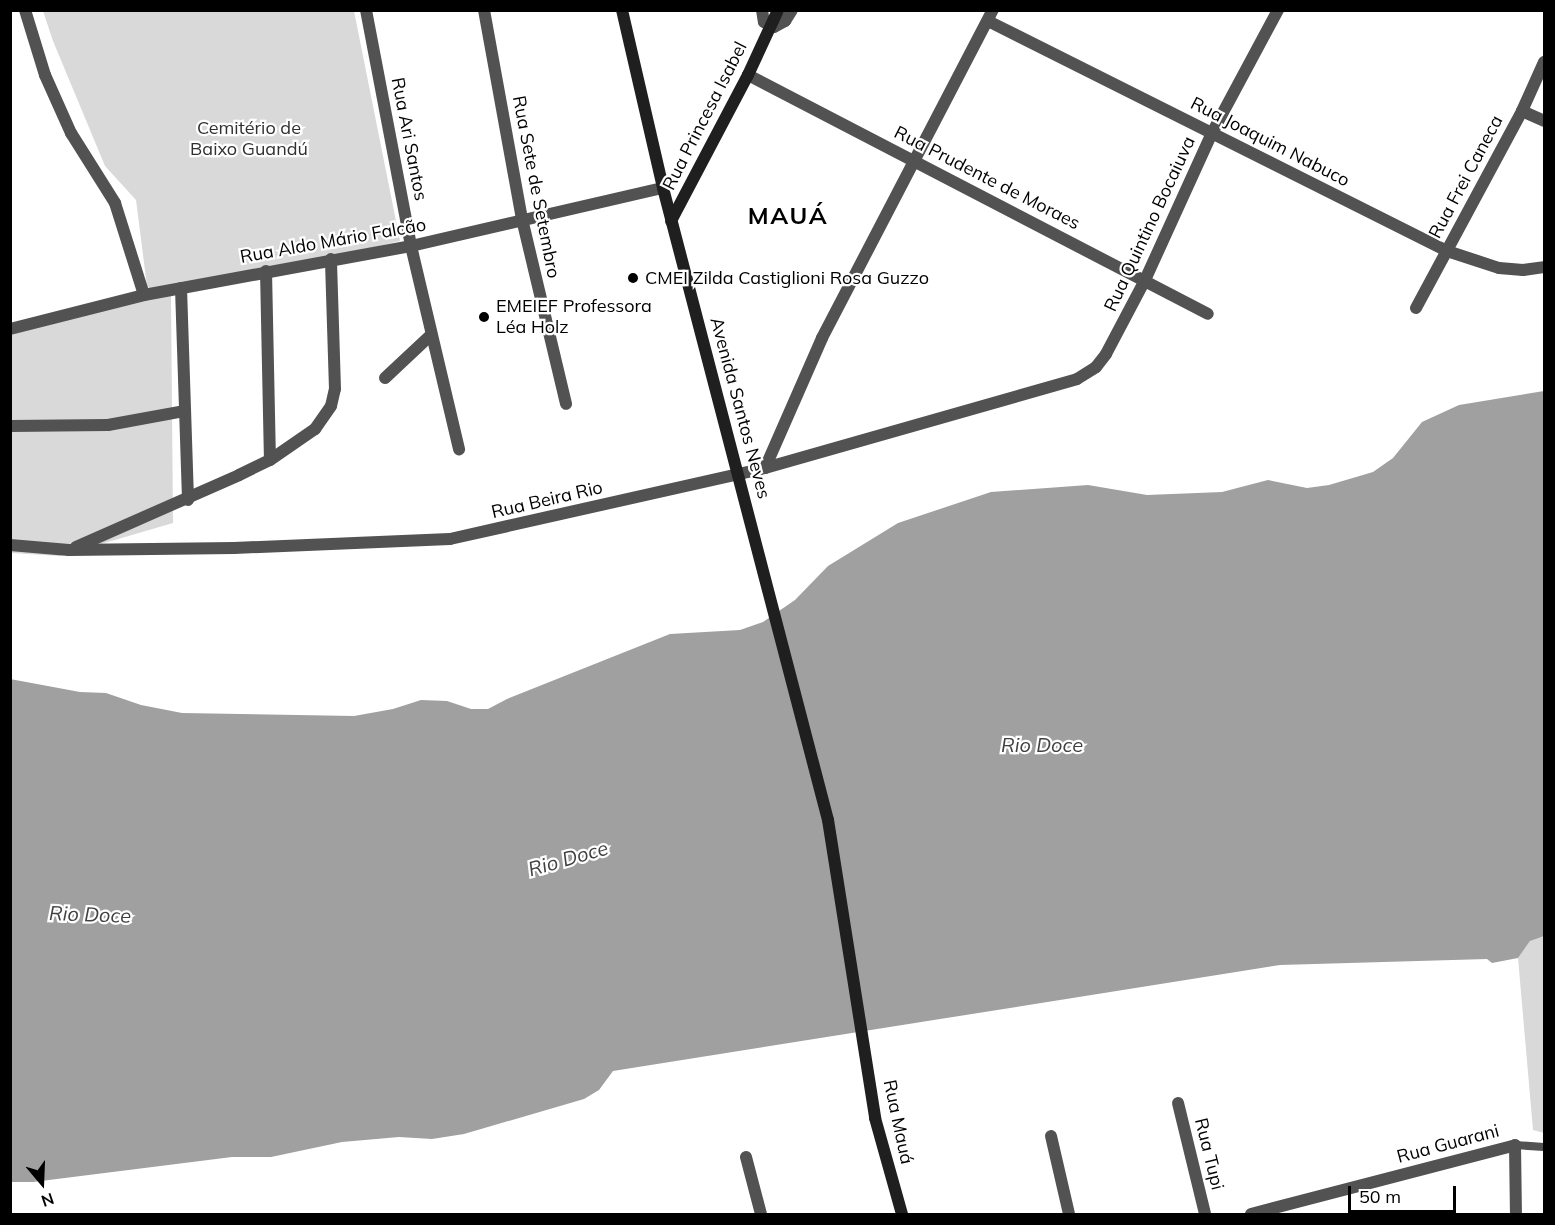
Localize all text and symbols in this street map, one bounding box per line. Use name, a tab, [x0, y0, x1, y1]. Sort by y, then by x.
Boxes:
street label: Rua Princesa Isabel	[658, 38, 752, 194]
street label: Rua Ari Santos	[386, 76, 432, 202]
street label: Rua Joaquim Nabuco	[1187, 92, 1353, 192]
street label: Rua Sete de Setembro	[508, 94, 564, 280]
street label: Rua Frei Caneca	[1424, 112, 1508, 242]
park label: Cemitério de Baixo Guandú	[190, 118, 308, 160]
street label: Rua Prudente de Moraes	[890, 122, 1084, 234]
street label: Rua Quintino Bocaiuva	[1100, 133, 1200, 315]
district label: MAUÁ	[748, 202, 828, 230]
street label: Rua Aldo Mário Falcão	[238, 214, 428, 268]
place label: CMEI Zilda Castiglioni Rosa Guzzo	[645, 267, 929, 289]
marker: CMEI Zilda Castiglioni Rosa Guzzo	[626, 271, 640, 285]
place label: EMEIEF Professora Léa Holz	[496, 296, 652, 338]
marker: EMEIEF Professora Léa Holz	[477, 310, 491, 324]
street label: Avenida Santos Neves	[705, 315, 775, 501]
street label: Rua Beira Rio	[489, 477, 605, 523]
water label: Rio Doce	[1001, 732, 1083, 756]
water label: Rio Doce	[525, 835, 611, 881]
water label: Rio Doce	[49, 901, 131, 927]
street label: Rua Mauá	[879, 1078, 917, 1166]
street label: Rua Tupi	[1190, 1116, 1228, 1192]
street label: Rua Guarani	[1395, 1120, 1501, 1168]
north arrow	[12, 1153, 72, 1213]
scale bar	[1351, 1174, 1459, 1212]
text: 50 m	[1359, 1185, 1401, 1208]
text: N	[39, 1189, 57, 1211]

